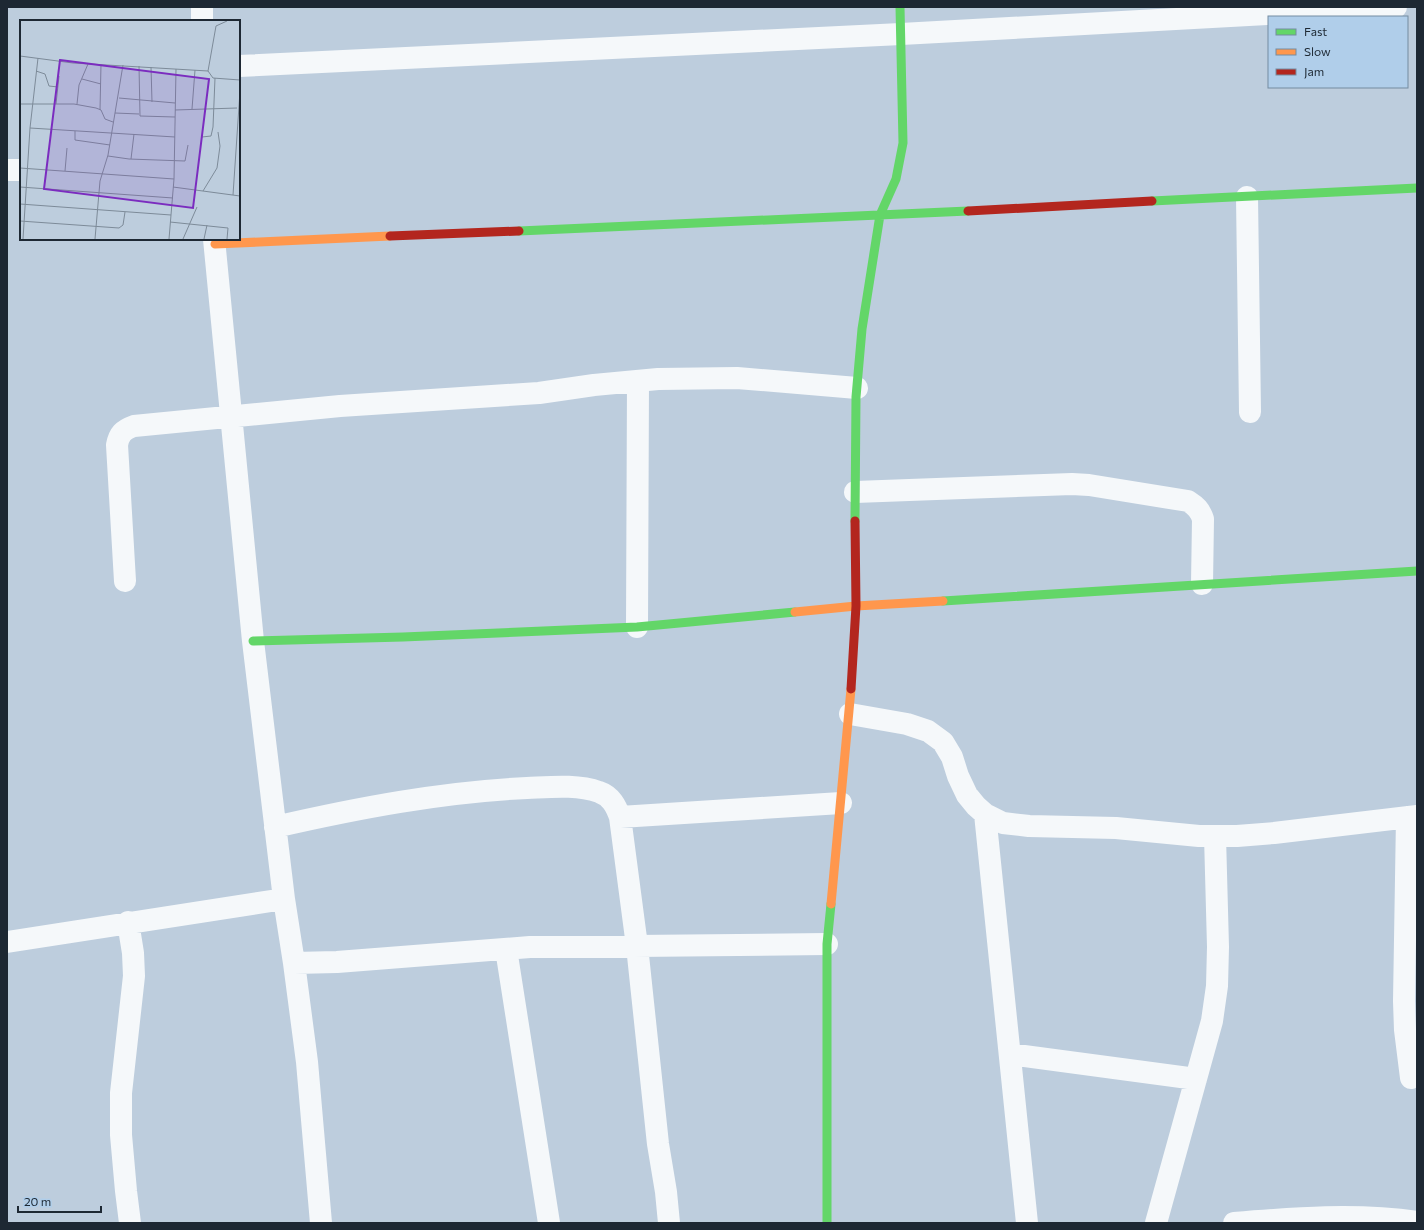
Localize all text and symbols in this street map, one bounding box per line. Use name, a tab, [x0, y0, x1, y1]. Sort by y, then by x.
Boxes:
legend	[1268, 16, 1408, 88]
inset map	[20, 20, 240, 240]
text: Fast	[1304, 24, 1327, 38]
text: Slow	[1304, 44, 1331, 58]
text: Jam	[1304, 64, 1324, 79]
scale bar	[18, 1188, 101, 1214]
text: 20 m	[24, 1194, 51, 1208]

